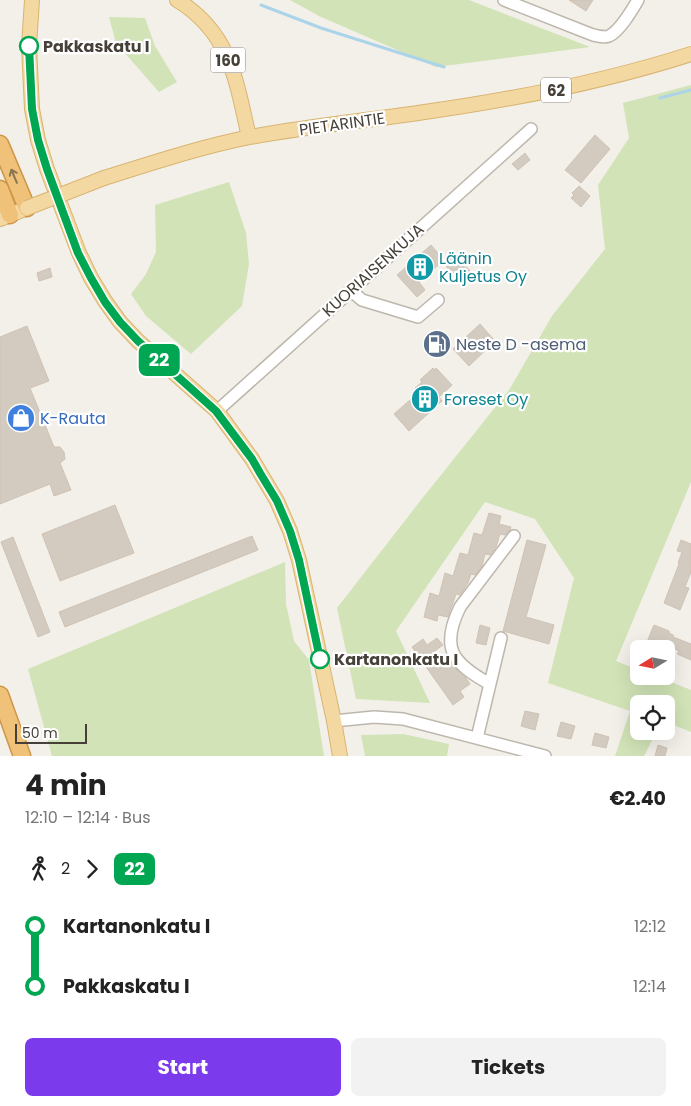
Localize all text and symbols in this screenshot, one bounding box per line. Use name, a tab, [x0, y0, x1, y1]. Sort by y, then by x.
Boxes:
place label: Pakkaskatu I	[43, 35, 150, 58]
marker: Pakkaskatu I	[19, 36, 39, 56]
road number: 160	[210, 48, 246, 72]
road number: 62	[541, 78, 571, 102]
street label: PIETARINTIE	[298, 107, 386, 141]
one-way arrow	[8, 169, 18, 184]
street label: KUORIAISENKUJA	[317, 218, 429, 322]
place label: Läänin Kuljetus Oy	[439, 247, 527, 288]
building icon: Läänin Kuljetus Oy	[405, 252, 435, 282]
fuel station icon: Neste D -asema	[422, 329, 452, 359]
place label: Neste D -asema	[456, 333, 586, 356]
line badge: 22	[136, 344, 182, 376]
text: 22	[149, 347, 169, 372]
building icon: Foreset Oy	[410, 384, 440, 414]
place label: Foreset Oy	[444, 388, 528, 411]
shop icon: K-Rauta	[6, 403, 36, 433]
place label: K-Rauta	[40, 407, 106, 430]
north arrow	[630, 640, 675, 685]
map controls	[630, 640, 675, 740]
place label: Kartanonkatu I	[334, 648, 458, 671]
marker: Kartanonkatu I	[310, 649, 330, 669]
button: locate	[630, 695, 675, 740]
scale bar	[15, 721, 88, 744]
text: 50 m	[22, 723, 58, 743]
text: 4 min	[25, 766, 107, 805]
text: €2.40	[609, 785, 666, 812]
text: 12:10 – 12:14 · Bus	[25, 806, 151, 829]
icon: walk	[25, 855, 53, 883]
icon: forward	[78, 855, 106, 883]
text: 22	[124, 856, 145, 881]
text: 2	[61, 857, 70, 880]
text: Kartanonkatu I	[63, 913, 210, 940]
text: 12:12	[634, 915, 666, 938]
text: Pakkaskatu I	[63, 973, 190, 1000]
text: 12:14	[633, 975, 666, 998]
button: Start	[25, 1038, 341, 1096]
button: Tickets	[351, 1038, 666, 1096]

